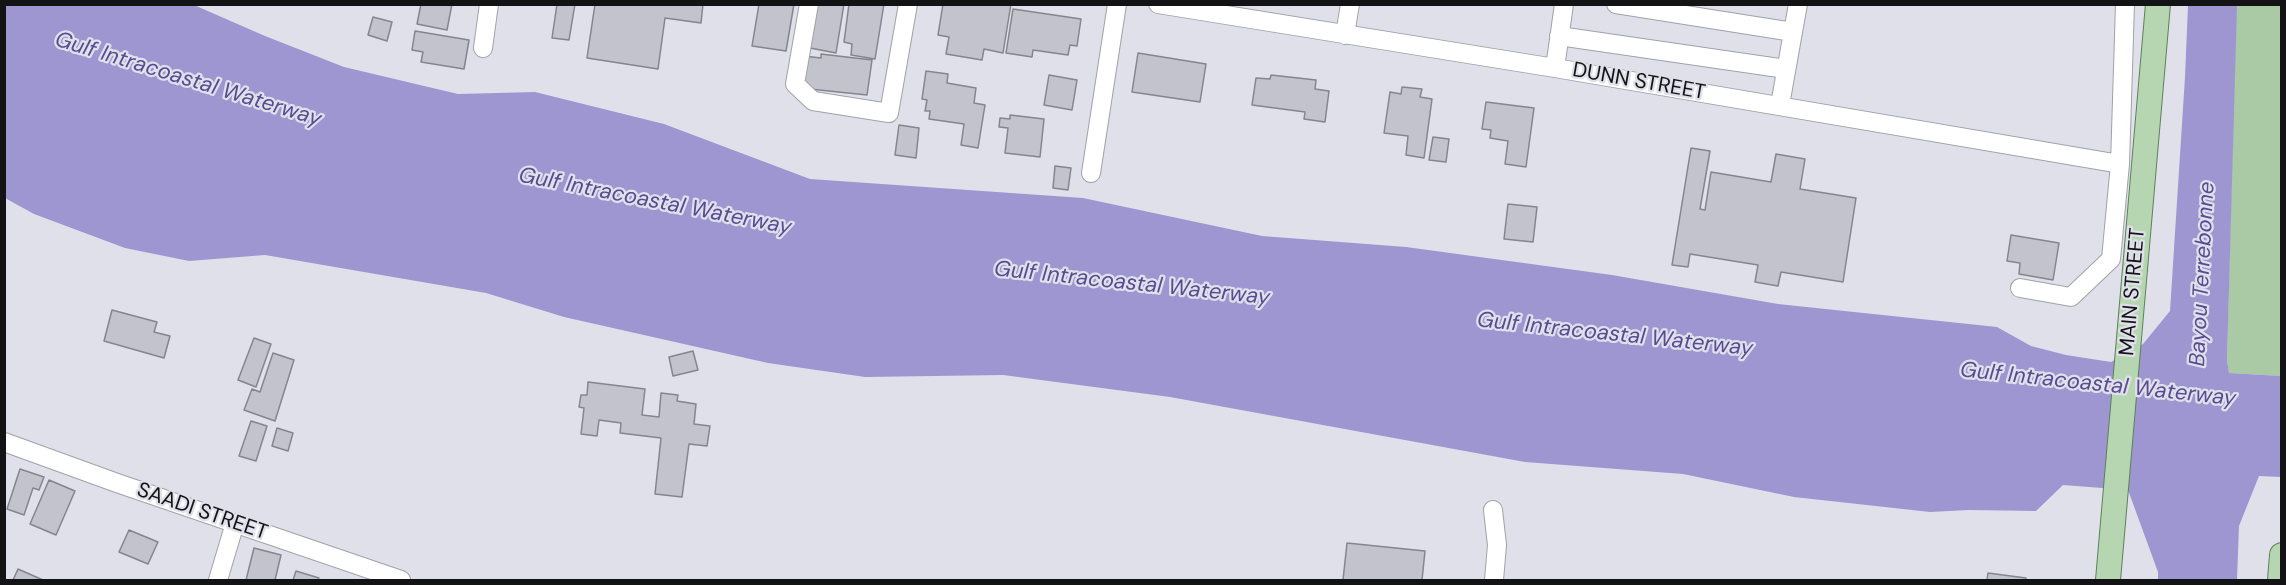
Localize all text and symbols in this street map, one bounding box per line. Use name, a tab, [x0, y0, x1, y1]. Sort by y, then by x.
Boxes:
water label: Gulf Intracoastal Waterway	[52, 27, 324, 133]
street label: DUNN STREET	[1571, 58, 1707, 106]
water label: Gulf Intracoastal Waterway	[516, 163, 794, 241]
water label: Bayou Terrebonne	[2185, 181, 2221, 367]
street label: MAIN STREET	[2115, 227, 2151, 357]
water label: Gulf Intracoastal Waterway	[993, 256, 1271, 312]
water label: Gulf Intracoastal Waterway	[1476, 307, 1754, 363]
water label: Gulf Intracoastal Waterway	[1959, 357, 2237, 413]
street label: SAADI STREET	[133, 478, 271, 546]

